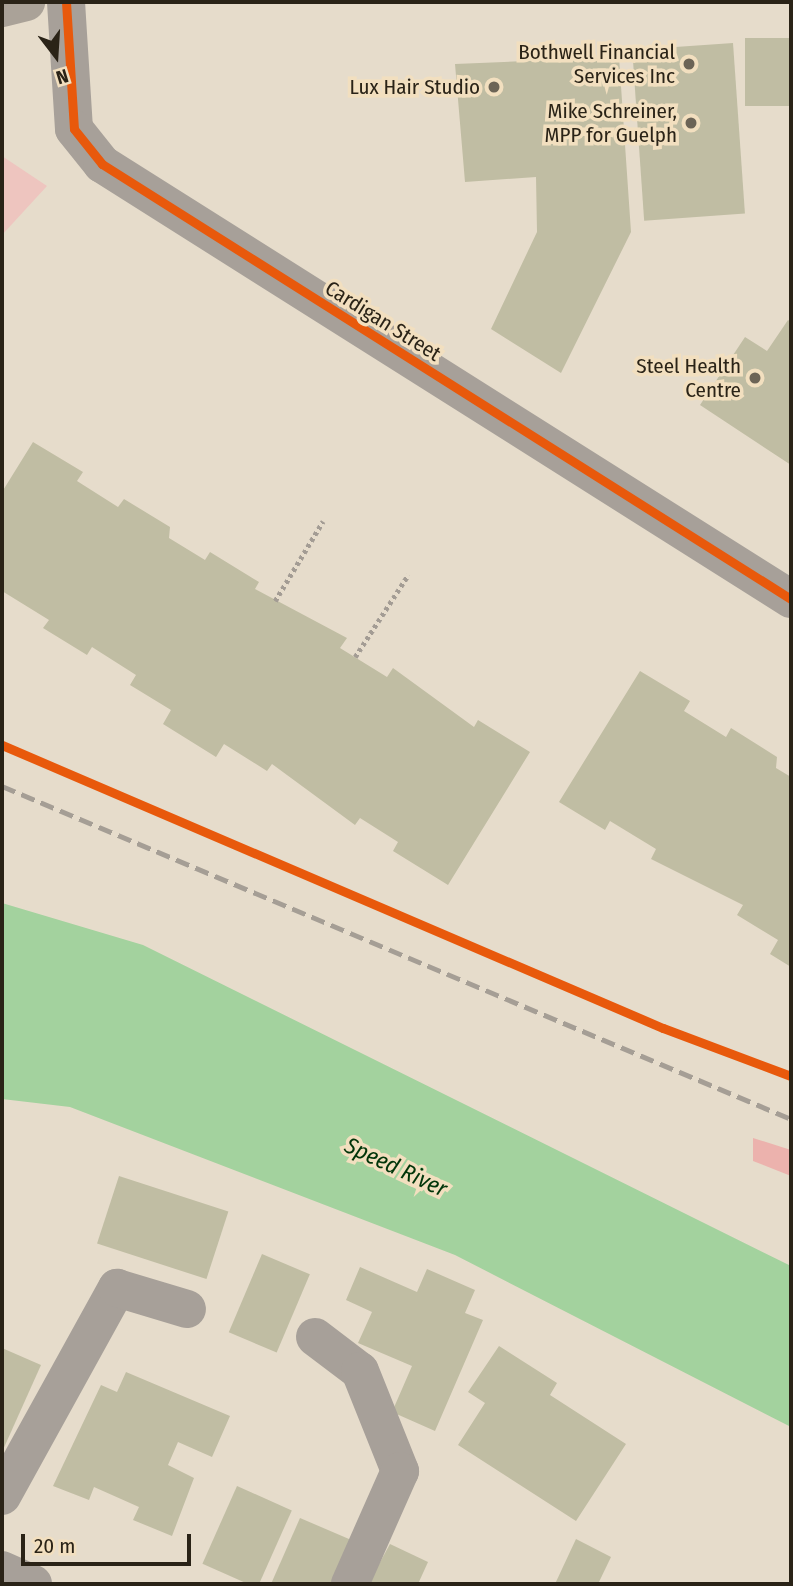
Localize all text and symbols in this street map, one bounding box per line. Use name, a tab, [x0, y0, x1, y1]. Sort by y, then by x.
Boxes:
north arrow	[21, 21, 91, 91]
place label: Bothwell Financial Services Inc	[518, 39, 675, 89]
marker: Bothwell Financial Services Inc	[681, 56, 697, 72]
text: N	[53, 64, 71, 89]
place label: Lux Hair Studio	[349, 74, 480, 100]
marker: Lux Hair Studio	[486, 79, 502, 95]
place label: Mike Schreiner, MPP for Guelph	[544, 98, 677, 148]
marker: Mike Schreiner, MPP for Guelph	[683, 115, 699, 131]
street label: Cardigan Street	[321, 275, 445, 367]
place label: Steel Health Centre	[636, 353, 741, 403]
marker: Steel Health Centre	[747, 370, 763, 386]
water label: Speed River	[340, 1131, 452, 1203]
scale bar	[24, 1520, 194, 1564]
text: 20 m	[34, 1533, 75, 1559]

